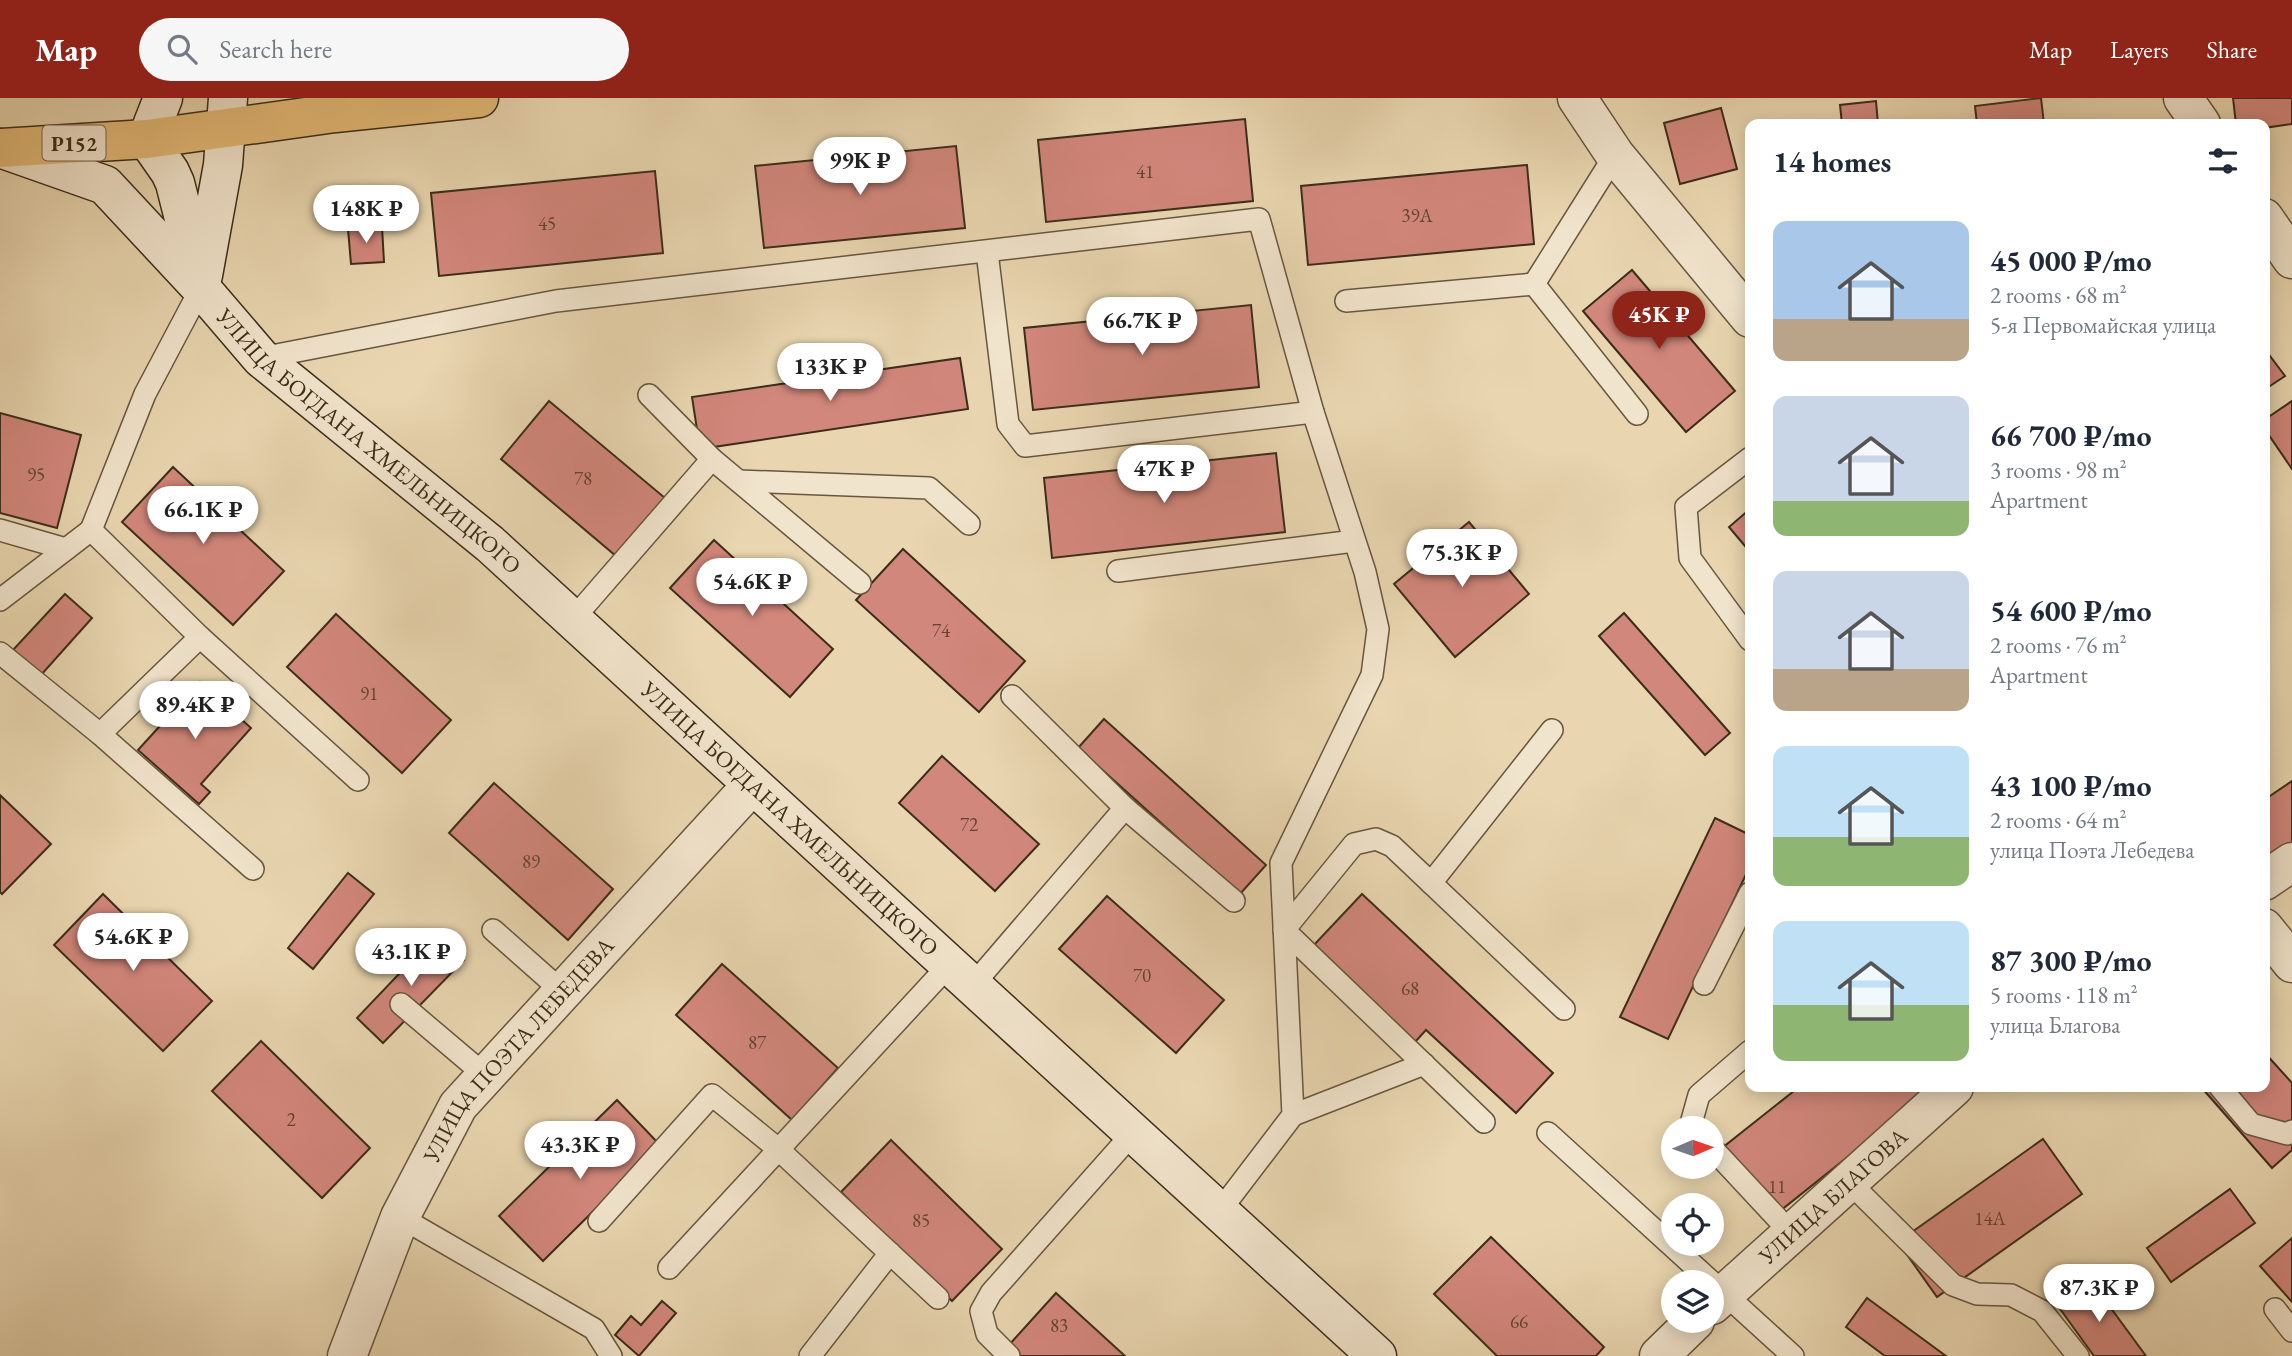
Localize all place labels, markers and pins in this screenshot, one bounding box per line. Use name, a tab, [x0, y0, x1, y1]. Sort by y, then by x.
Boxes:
pin: 99K ₽	[811, 138, 909, 197]
pin: 148K ₽	[309, 186, 423, 245]
pin: 45K ₽	[1610, 292, 1708, 351]
pin: 66.7K ₽	[1077, 298, 1207, 357]
pin: 133K ₽	[773, 344, 887, 403]
pin: 47K ₽	[1115, 446, 1213, 505]
pin: 66.1K ₽	[138, 486, 268, 546]
pin: 75.3K ₽	[1397, 530, 1527, 589]
pin: 54.6K ₽	[687, 559, 817, 618]
pin: 89.4K ₽	[130, 682, 260, 741]
pin: 54.6K ₽	[68, 914, 198, 973]
pin: 43.1K ₽	[346, 928, 476, 988]
pin: 43.3K ₽	[515, 1122, 645, 1181]
pin: 87.3K ₽	[2034, 1264, 2164, 1324]

